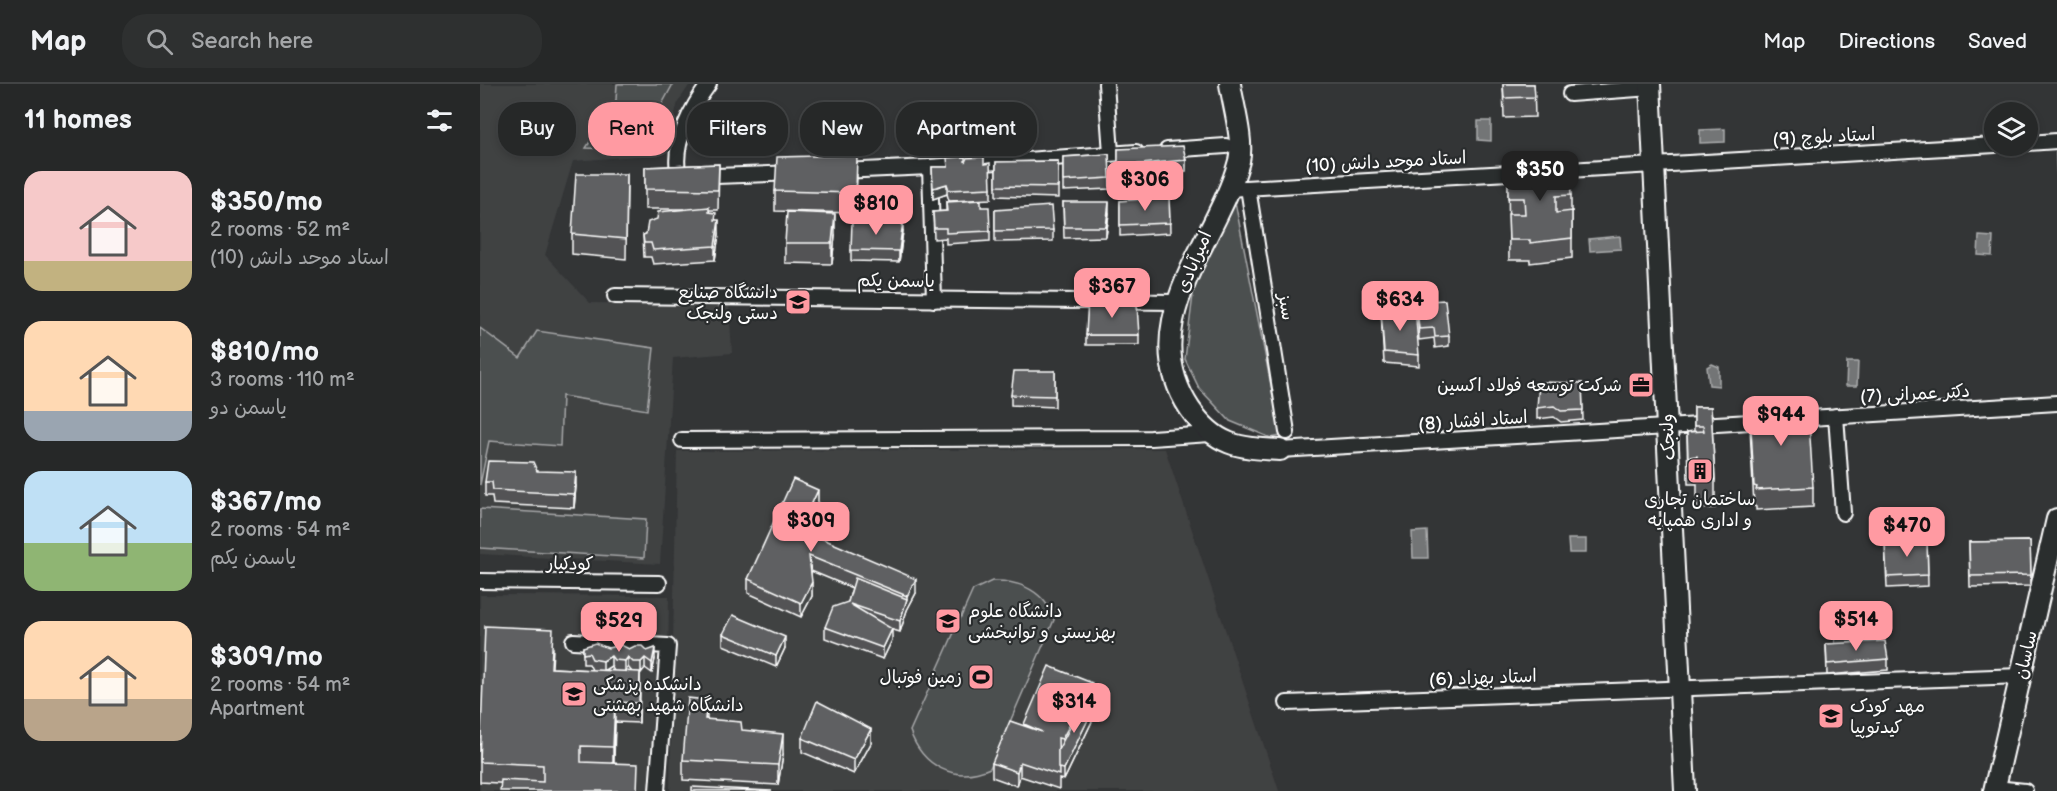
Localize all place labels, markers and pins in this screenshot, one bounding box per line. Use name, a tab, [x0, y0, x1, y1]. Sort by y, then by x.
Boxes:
pin: $350	[1504, 151, 1576, 202]
pin: $306	[1109, 161, 1181, 212]
pin: $810	[840, 185, 912, 236]
pin: $367	[1076, 268, 1148, 319]
pin: $634	[1364, 281, 1436, 332]
place label: دانشگاه صنایع دستى ولنجک	[678, 282, 778, 324]
school or university icon: دانشگاه صنایع دستى ولنجک	[783, 287, 813, 317]
office icon: شرکت توسعه فولاد اکسین	[1626, 370, 1656, 400]
place label: شرکت توسعه فولاد اکسین	[1437, 375, 1622, 396]
pin: $944	[1745, 396, 1817, 447]
building icon: ساختمان تجاری و اداری همپایه	[1685, 456, 1715, 486]
place label: ساختمان تجاری و اداری همپایه	[1644, 489, 1756, 532]
pin: $309	[775, 502, 847, 553]
pin: $470	[1871, 507, 1943, 558]
place label: دانشگاه علوم بهزیستی و توانبخشی	[968, 601, 1116, 643]
pin: $514	[1820, 601, 1892, 652]
pin: $529	[583, 602, 655, 653]
school or university icon: دانشگاه علوم بهزیستی و توانبخشی	[933, 606, 963, 636]
sports icon: زمین فوتبال	[966, 662, 996, 692]
place label: زمین فوتبال	[880, 667, 962, 688]
place label: دانشکده پزشکی دانشگاه شهید بهشتی	[593, 674, 744, 716]
school or university icon: دانشکده پزشکی دانشگاه شهید بهشتی	[559, 679, 589, 709]
pin: $314	[1038, 683, 1110, 734]
place label: مهد کودک کیدتوپیا	[1850, 696, 1925, 739]
school or university icon: مهد کودک کیدتوپیا	[1816, 701, 1846, 731]

